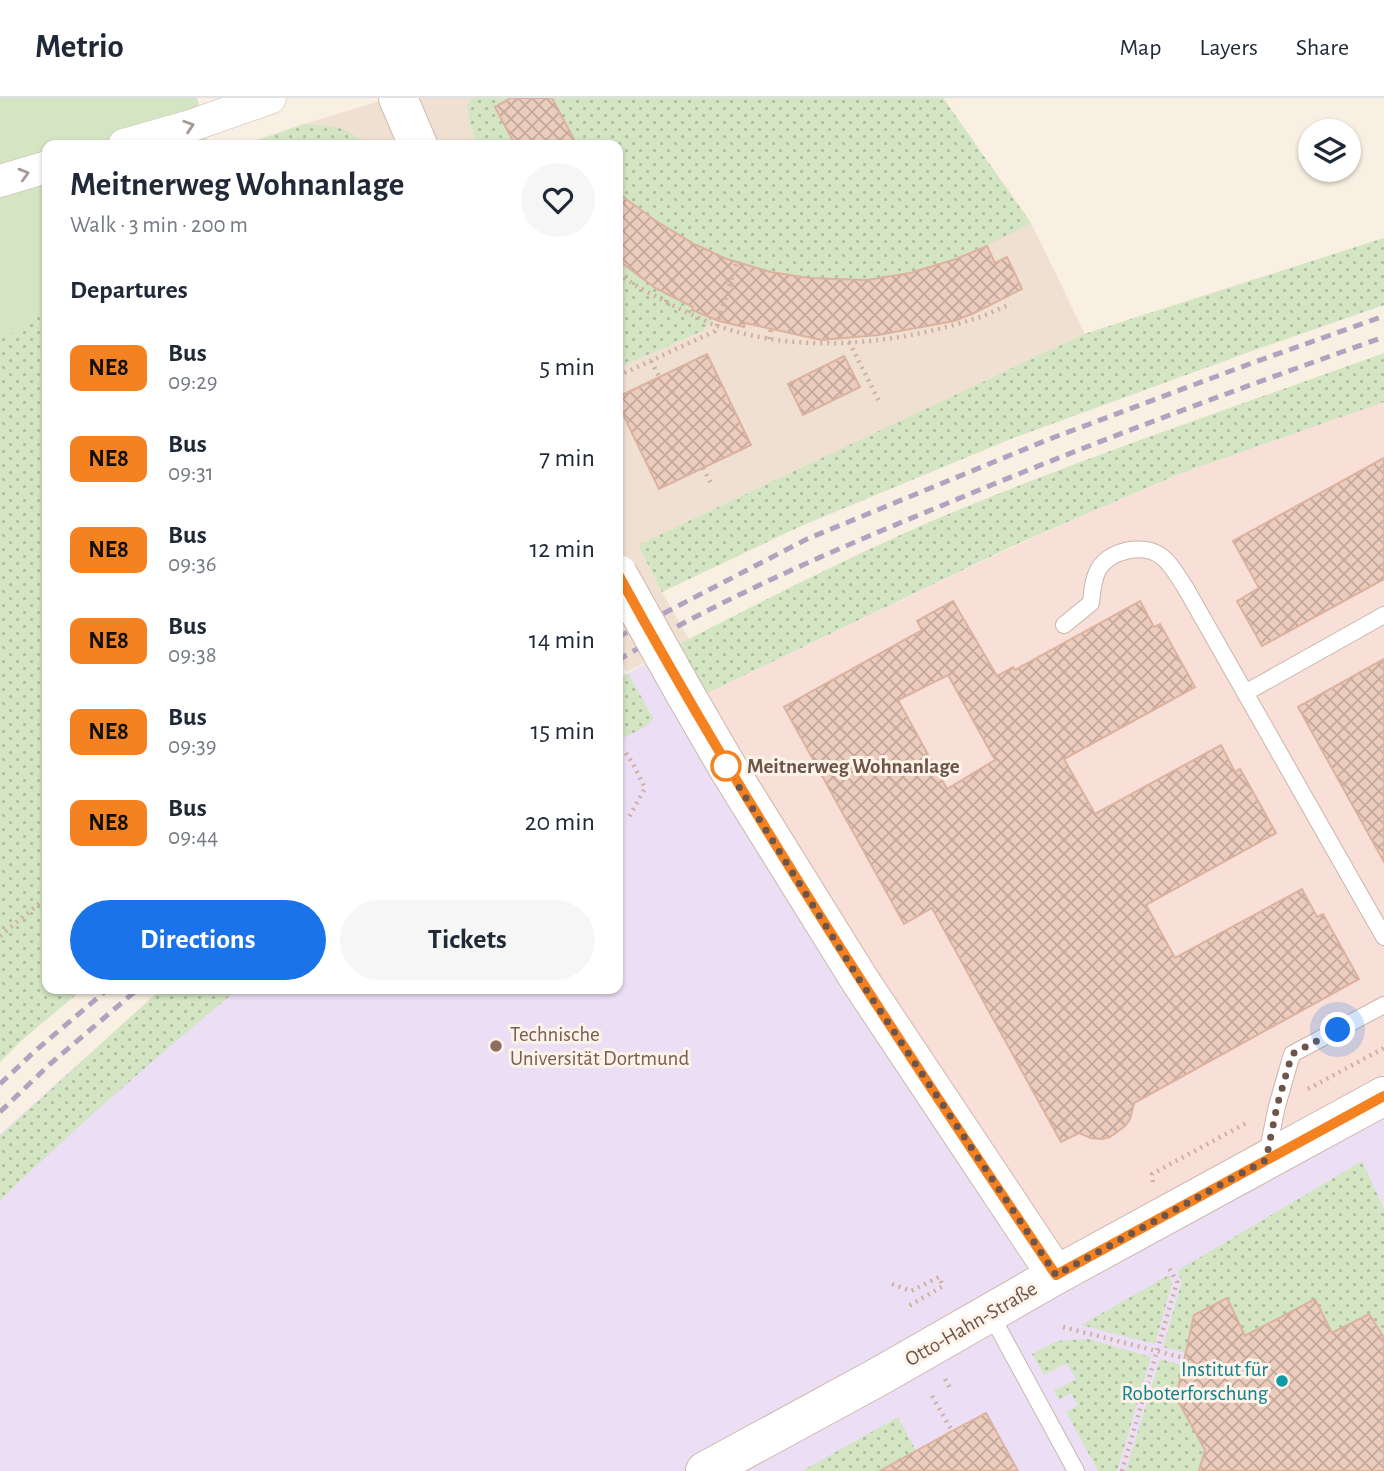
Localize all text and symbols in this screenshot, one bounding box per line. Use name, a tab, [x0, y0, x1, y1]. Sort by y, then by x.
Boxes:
text: Metrio	[35, 31, 124, 64]
text: Map	[1119, 36, 1161, 60]
text: Layers	[1199, 36, 1258, 60]
text: Share	[1296, 36, 1349, 60]
map controls	[1298, 119, 1361, 182]
button: layers	[1298, 119, 1361, 182]
one-way arrow	[182, 120, 195, 134]
button: heart	[521, 163, 595, 237]
one-way arrow	[17, 168, 29, 183]
text: Meitnerweg Wohnanlage	[70, 169, 404, 202]
text: Walk · 3 min · 200 m	[70, 214, 248, 237]
text: Departures	[70, 277, 188, 303]
text: Bus	[168, 340, 207, 366]
text: 5 min	[539, 354, 595, 380]
text: NE8	[88, 356, 129, 380]
text: 09:29	[168, 371, 218, 394]
text: Bus	[168, 431, 207, 457]
text: 7 min	[539, 445, 595, 471]
text: NE8	[88, 447, 129, 471]
text: 09:31	[168, 462, 214, 485]
text: Bus	[168, 522, 207, 548]
text: 12 min	[529, 536, 595, 562]
text: NE8	[88, 538, 129, 562]
text: 09:36	[168, 553, 217, 576]
text: Bus	[168, 613, 207, 639]
text: 14 min	[529, 627, 595, 653]
text: NE8	[88, 629, 129, 653]
text: 09:38	[168, 644, 217, 667]
text: Bus	[168, 704, 207, 730]
text: 15 min	[530, 718, 595, 744]
text: NE8	[88, 720, 129, 744]
text: 09:39	[168, 735, 217, 758]
marker: Meitnerweg Wohnanlage	[711, 751, 741, 781]
place label: Meitnerweg Wohnanlage	[747, 756, 960, 777]
text: Bus	[168, 795, 207, 821]
text: 20 min	[525, 809, 595, 835]
text: NE8	[88, 811, 129, 835]
text: 09:44	[168, 826, 218, 849]
button: Directions	[70, 900, 326, 980]
button: Tickets	[340, 900, 595, 980]
your location	[1320, 1012, 1355, 1047]
place label: Technische Universität Dortmund	[510, 1024, 689, 1069]
marker: Technische Universität Dortmund	[488, 1038, 504, 1054]
street label: Otto-Hahn-Straße	[901, 1278, 1041, 1370]
place label: Institut für Roboterforschung	[1122, 1359, 1269, 1404]
marker: Institut für Roboterforschung	[1274, 1373, 1290, 1389]

